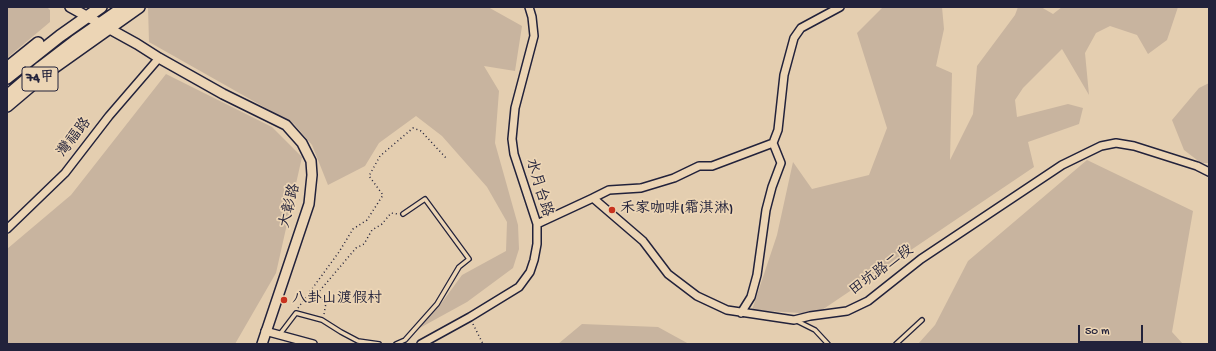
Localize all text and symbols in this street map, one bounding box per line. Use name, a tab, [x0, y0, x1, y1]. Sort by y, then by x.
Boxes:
road number: 74甲	[22, 67, 58, 91]
street label: 灣福路	[54, 115, 96, 161]
street label: 水月台路	[521, 157, 555, 219]
street label: 大彰路	[277, 182, 305, 230]
place label: 禾家咖啡(霜淇淋)	[620, 201, 733, 219]
marker: 禾家咖啡(霜淇淋)	[607, 205, 617, 215]
street label: 田坑路二段	[846, 242, 918, 300]
place label: 八卦山渡假村	[292, 291, 382, 309]
marker: 八卦山渡假村	[279, 295, 289, 305]
scale bar	[1080, 317, 1145, 343]
text: 50 m	[1085, 325, 1110, 339]

